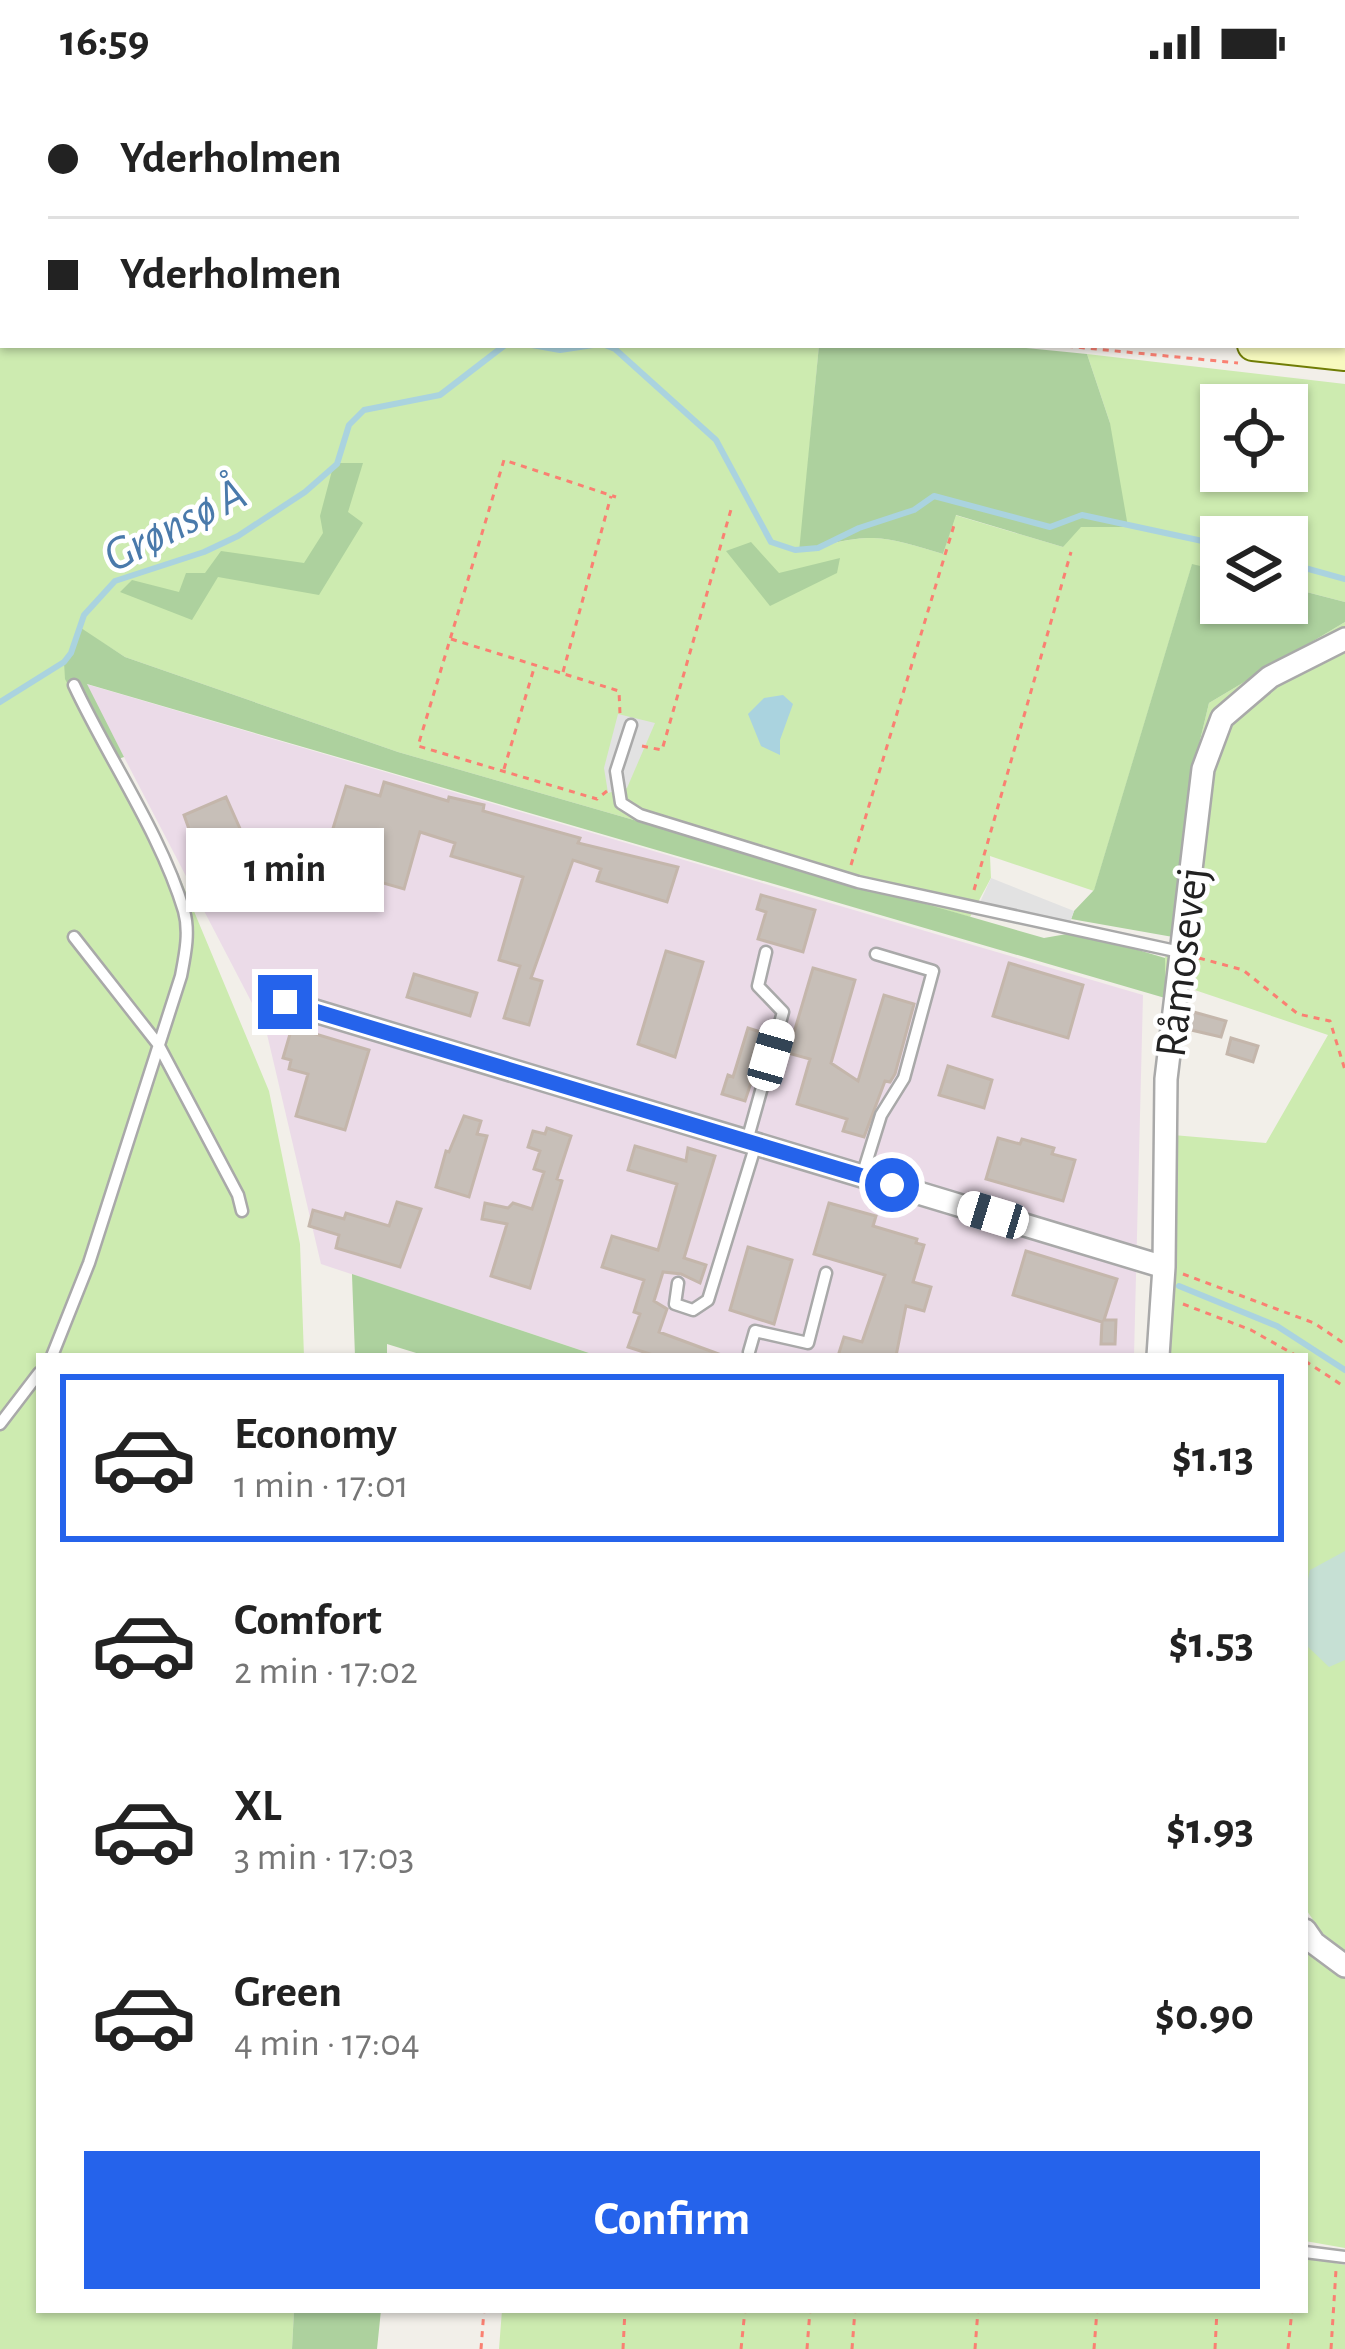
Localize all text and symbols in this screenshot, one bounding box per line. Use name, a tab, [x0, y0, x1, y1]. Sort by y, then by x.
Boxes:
text: 16:59	[60, 19, 149, 64]
text: Yderholmen	[120, 136, 342, 181]
text: Yderholmen	[120, 252, 342, 297]
map controls	[1200, 384, 1308, 624]
button: locate	[1200, 384, 1308, 492]
water label: Grønsø Å	[94, 465, 254, 582]
button: layers	[1200, 516, 1308, 624]
callout: 1 min	[186, 828, 384, 912]
text: 1 min	[244, 850, 326, 889]
street label: Råmosevej	[1149, 865, 1216, 1060]
route end	[258, 975, 312, 1029]
car	[744, 1015, 798, 1095]
route start	[865, 1158, 919, 1212]
car	[953, 1187, 1033, 1243]
icon: car	[90, 1404, 198, 1512]
text: Economy	[234, 1412, 397, 1457]
text: $1.13	[1172, 1435, 1254, 1480]
text: 1 min · 17:01	[234, 1466, 409, 1505]
icon: car	[90, 1590, 198, 1698]
text: Comfort	[234, 1598, 382, 1643]
text: $1.53	[1168, 1621, 1254, 1666]
text: 2 min · 17:02	[234, 1652, 418, 1691]
icon: car	[90, 1776, 198, 1884]
text: XL	[234, 1784, 282, 1829]
text: $1.93	[1166, 1807, 1254, 1852]
text: 3 min · 17:03	[234, 1838, 414, 1877]
icon: car	[90, 1962, 198, 2070]
text: Green	[234, 1970, 342, 2015]
text: $0.90	[1155, 1993, 1254, 2038]
text: 4 min · 17:04	[234, 2024, 420, 2063]
button: Confirm	[84, 2151, 1260, 2289]

